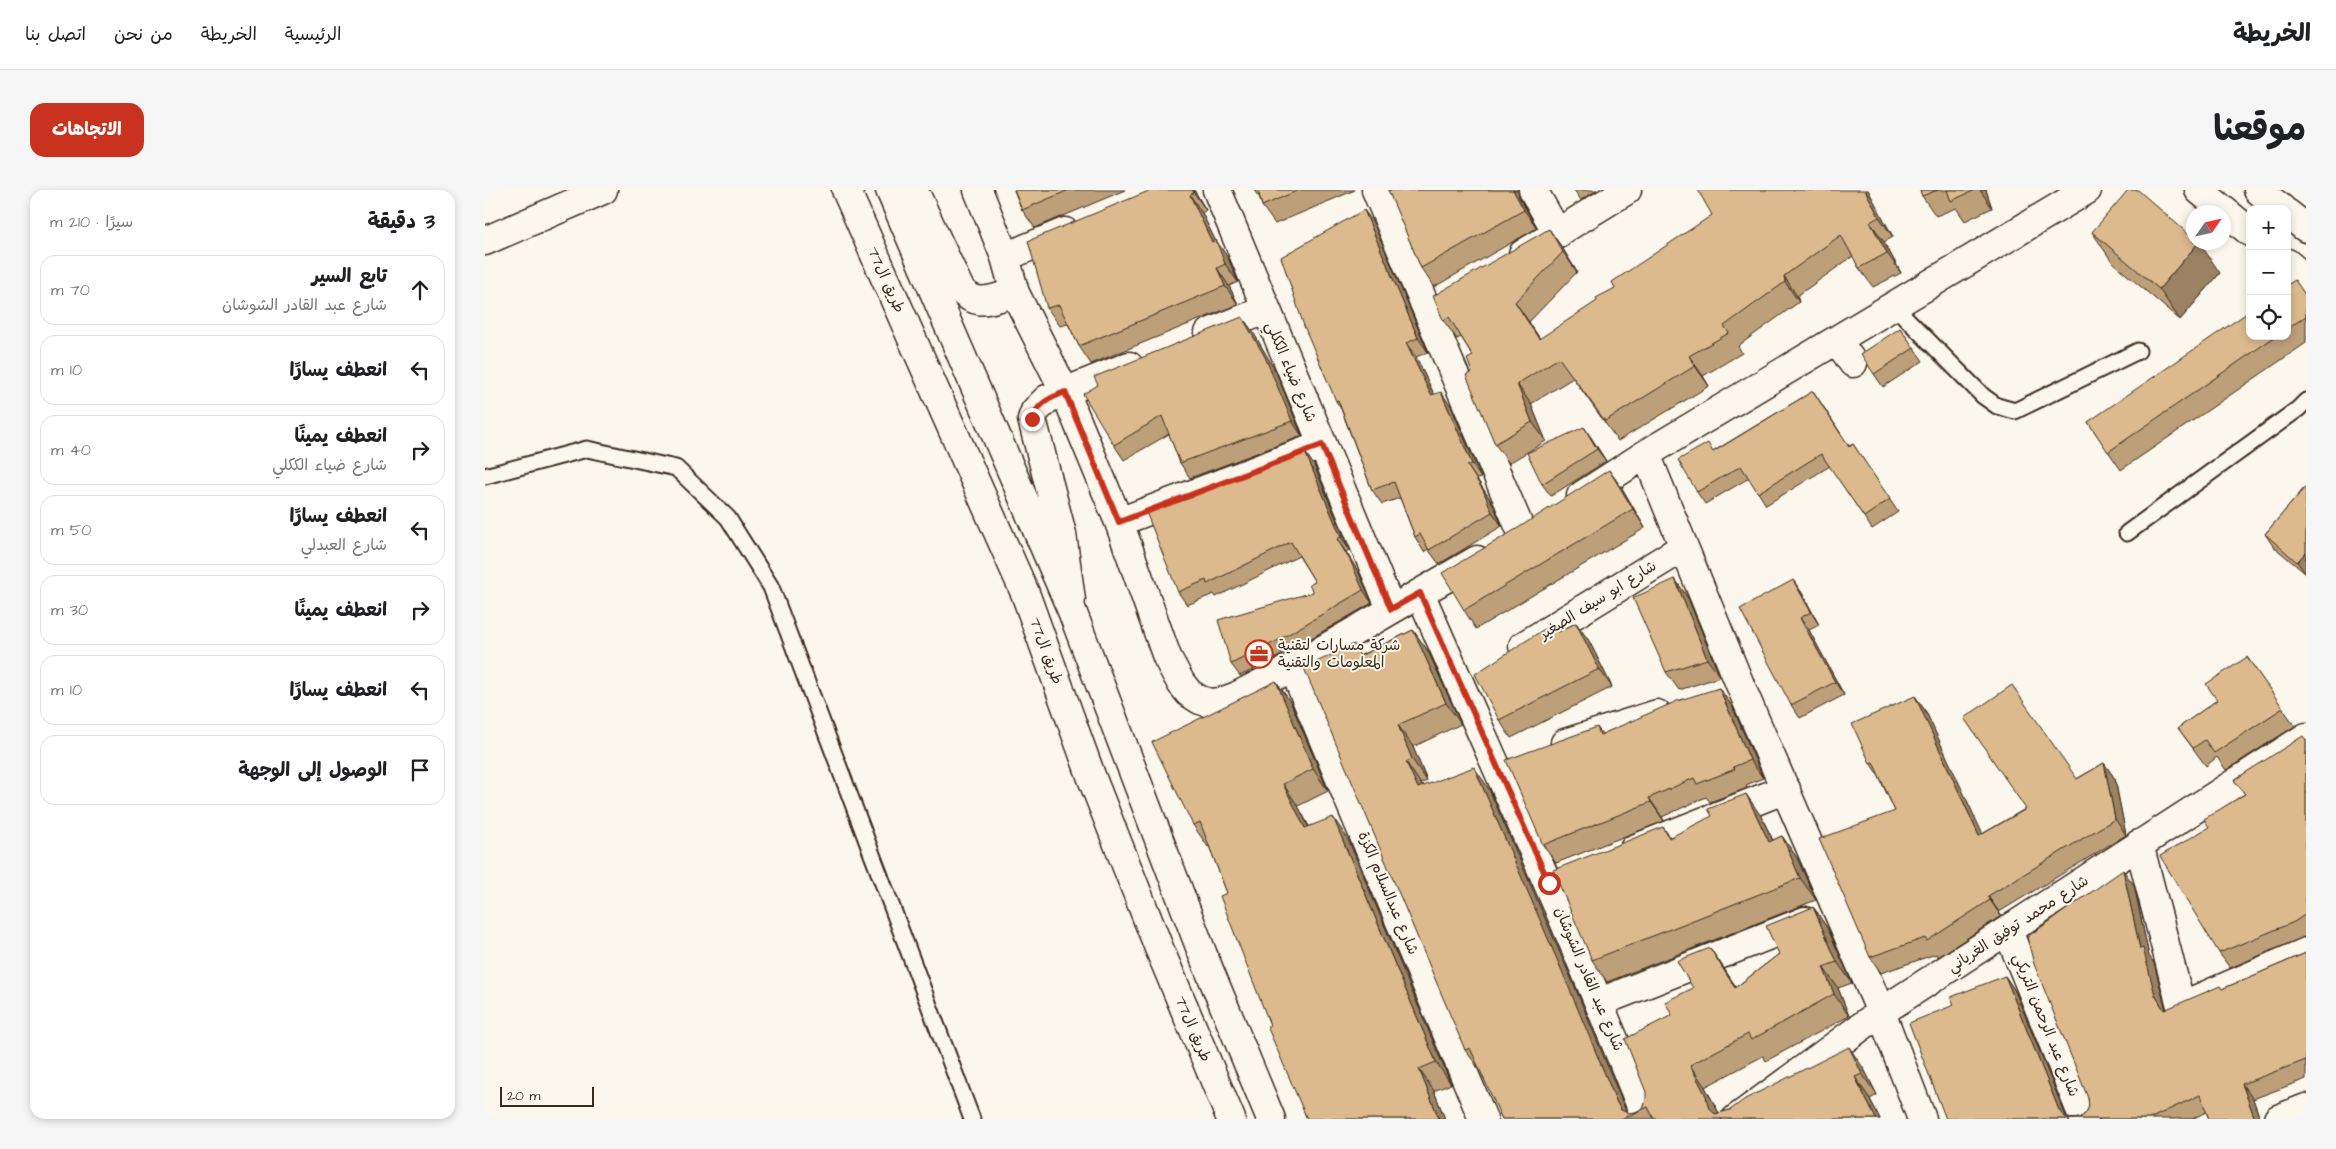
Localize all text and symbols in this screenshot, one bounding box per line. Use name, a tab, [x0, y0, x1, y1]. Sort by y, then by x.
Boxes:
text: الخريطة	[2233, 17, 2311, 51]
text: اتصل بنا	[25, 22, 86, 47]
text: من نحن	[114, 22, 173, 47]
text: الخريطة	[201, 22, 257, 47]
text: الرئيسية	[285, 22, 341, 47]
button: الاتجاهات	[30, 103, 144, 157]
text: موقعنا	[2213, 105, 2306, 154]
north arrow	[2186, 205, 2231, 250]
map controls	[2246, 205, 2291, 340]
button: +	[2246, 205, 2291, 250]
text: 3 دقيقة	[367, 207, 435, 236]
text: سيرًا · 210 m	[50, 211, 133, 233]
street label: طريق ال77	[862, 244, 910, 316]
button: −	[2246, 250, 2291, 295]
text: تابع السير	[312, 263, 387, 290]
icon: ahead	[406, 276, 434, 304]
text: 70 m	[51, 279, 90, 301]
text: شارع عبد القادر الشوشان	[222, 294, 387, 316]
button: locate	[2246, 295, 2291, 340]
street label: شارع ضياء الككلي	[1258, 318, 1322, 426]
icon: left	[406, 356, 434, 384]
text: انعطف يسارًا	[290, 357, 387, 384]
text: 10 m	[51, 359, 82, 381]
route end	[1021, 408, 1044, 431]
text: انعطف يمينًا	[295, 423, 387, 450]
icon: right	[406, 436, 434, 464]
text: 40 m	[51, 439, 91, 461]
text: شارع ضياء الككلي	[272, 454, 387, 476]
text: انعطف يسارًا	[290, 503, 387, 530]
icon: left	[406, 516, 434, 544]
text: 50 m	[51, 519, 91, 541]
text: شارع العبدلي	[301, 534, 387, 556]
street label: شارع ابو سيف الصغير	[1534, 556, 1660, 646]
icon: right	[406, 596, 434, 624]
text: انعطف يمينًا	[295, 597, 387, 624]
text: 30 m	[51, 599, 88, 621]
street label: طريق ال77	[1024, 615, 1068, 687]
place label: شركة مسارات لتقنية المعلومات والتقنية	[1278, 635, 1400, 673]
office icon: شركة مسارات لتقنية المعلومات والتقنية	[1244, 639, 1274, 669]
icon: left	[406, 676, 434, 704]
text: انعطف يسارًا	[290, 677, 387, 704]
text: 10 m	[51, 679, 82, 701]
icon: arrive	[406, 756, 434, 784]
text: الوصول إلى الوجهة	[238, 757, 387, 784]
street label: شارع عبدالسلام الكزة	[1352, 828, 1424, 958]
street label: شارع محمد توفيق الغرياني	[1943, 870, 2094, 979]
route start	[1538, 872, 1561, 895]
street label: شارع عبد القادر الشوشان	[1549, 904, 1629, 1054]
street label: شارع عبد الرحمن التريكي	[2006, 950, 2084, 1100]
street label: طريق ال77	[1170, 993, 1216, 1065]
scale bar	[500, 1084, 594, 1107]
text: 20 m	[507, 1086, 540, 1106]

